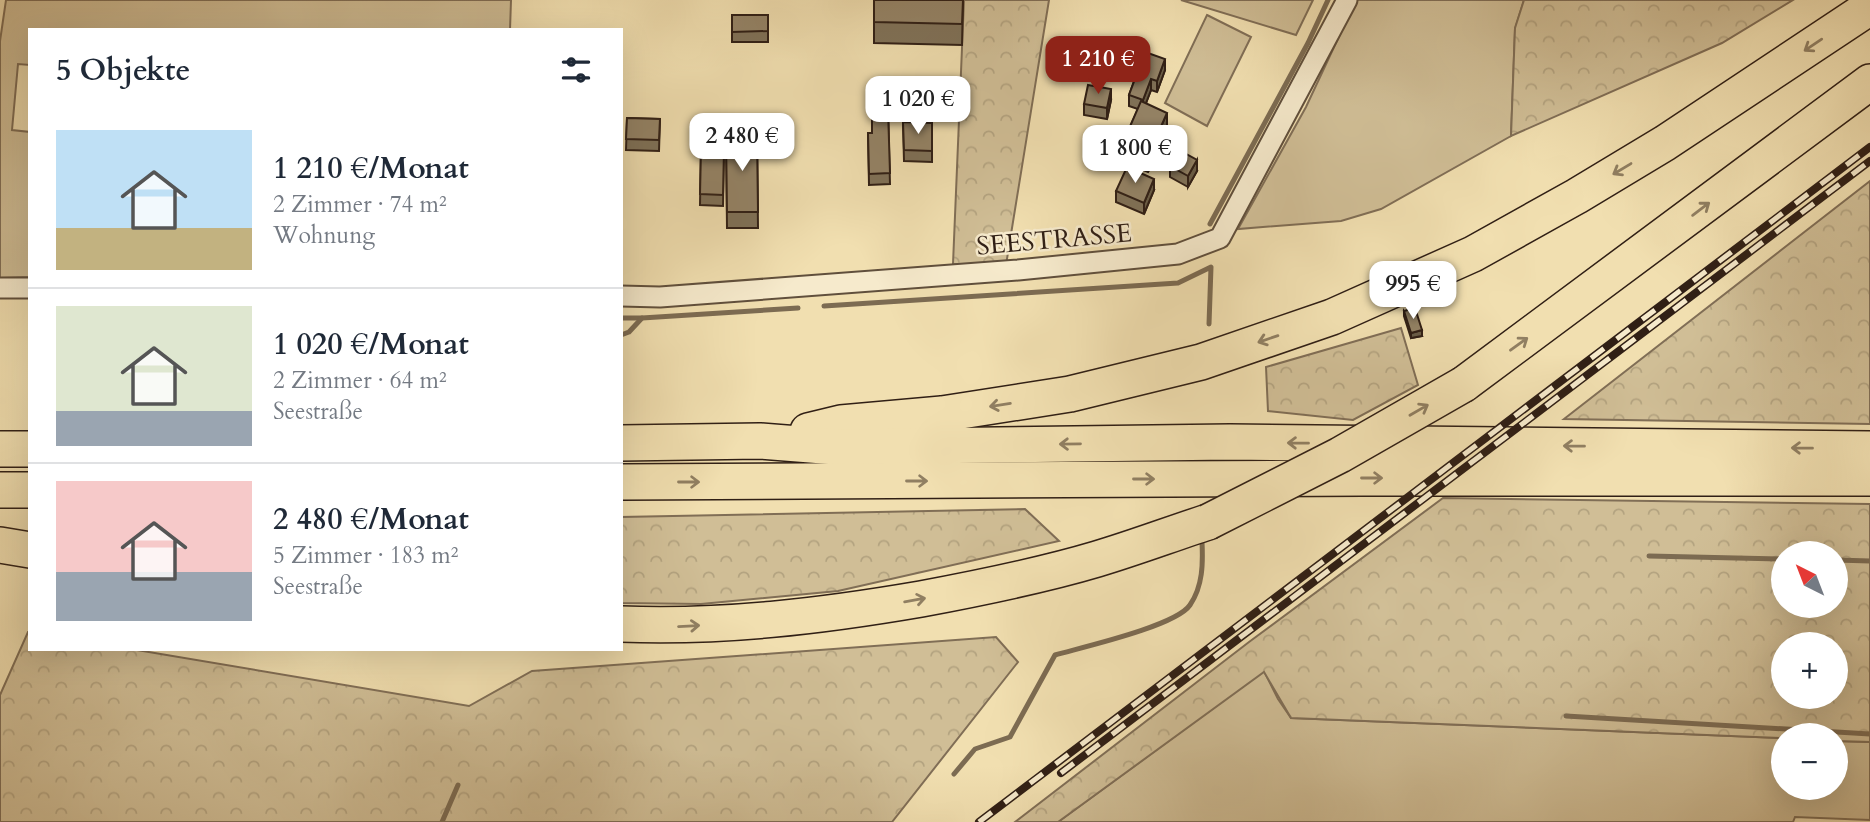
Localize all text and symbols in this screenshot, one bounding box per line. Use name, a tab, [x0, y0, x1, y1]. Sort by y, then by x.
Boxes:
pin: 1 210 €	[1033, 36, 1163, 96]
one-way arrow	[1804, 38, 1823, 52]
text: 1 210 €	[1061, 43, 1135, 74]
text: 5 Objekte	[56, 50, 190, 91]
icon: filters	[557, 51, 595, 89]
pin: 1 020 €	[853, 76, 983, 136]
text: 1 020 €	[881, 83, 955, 114]
pin: 2 480 €	[677, 114, 807, 173]
text: 2 480 €	[705, 120, 779, 151]
pin: 1 800 €	[1070, 125, 1200, 185]
text: 1 800 €	[1098, 132, 1172, 163]
text: 1 210 €/Monat	[273, 148, 469, 189]
icon: home	[112, 158, 196, 242]
one-way arrow	[1613, 162, 1633, 176]
text: 2 Zimmer · 74 m²	[273, 189, 447, 220]
one-way arrow	[1692, 201, 1710, 216]
street label: SEESTRASSE	[975, 215, 1133, 264]
text: Wohnung	[273, 220, 375, 251]
pin: 995 €	[1364, 262, 1462, 321]
text: 995 €	[1385, 268, 1441, 299]
text: 1 020 €/Monat	[273, 324, 469, 365]
one-way arrow	[1257, 333, 1279, 346]
icon: home	[112, 334, 196, 418]
one-way arrow	[1509, 337, 1528, 351]
text: 2 Zimmer · 64 m²	[273, 365, 447, 396]
text: Seestraße	[273, 396, 363, 427]
one-way arrow	[989, 399, 1012, 412]
one-way arrow	[1409, 403, 1429, 417]
one-way arrow	[1287, 436, 1310, 450]
one-way arrow	[1059, 437, 1082, 451]
one-way arrow	[1563, 439, 1586, 453]
one-way arrow	[1791, 441, 1814, 455]
one-way arrow	[1360, 471, 1383, 485]
one-way arrow	[1133, 472, 1156, 486]
one-way arrow	[905, 474, 928, 487]
one-way arrow	[678, 475, 701, 489]
text: 2 480 €/Monat	[273, 499, 469, 540]
icon: home	[112, 509, 196, 593]
text: 5 Zimmer · 183 m²	[273, 540, 458, 571]
north arrow	[1771, 541, 1848, 618]
map controls	[1771, 541, 1848, 800]
text: Seestraße	[273, 571, 363, 602]
one-way arrow	[903, 592, 926, 606]
one-way arrow	[678, 619, 701, 632]
button: +	[1771, 632, 1848, 709]
button: −	[1771, 723, 1848, 800]

